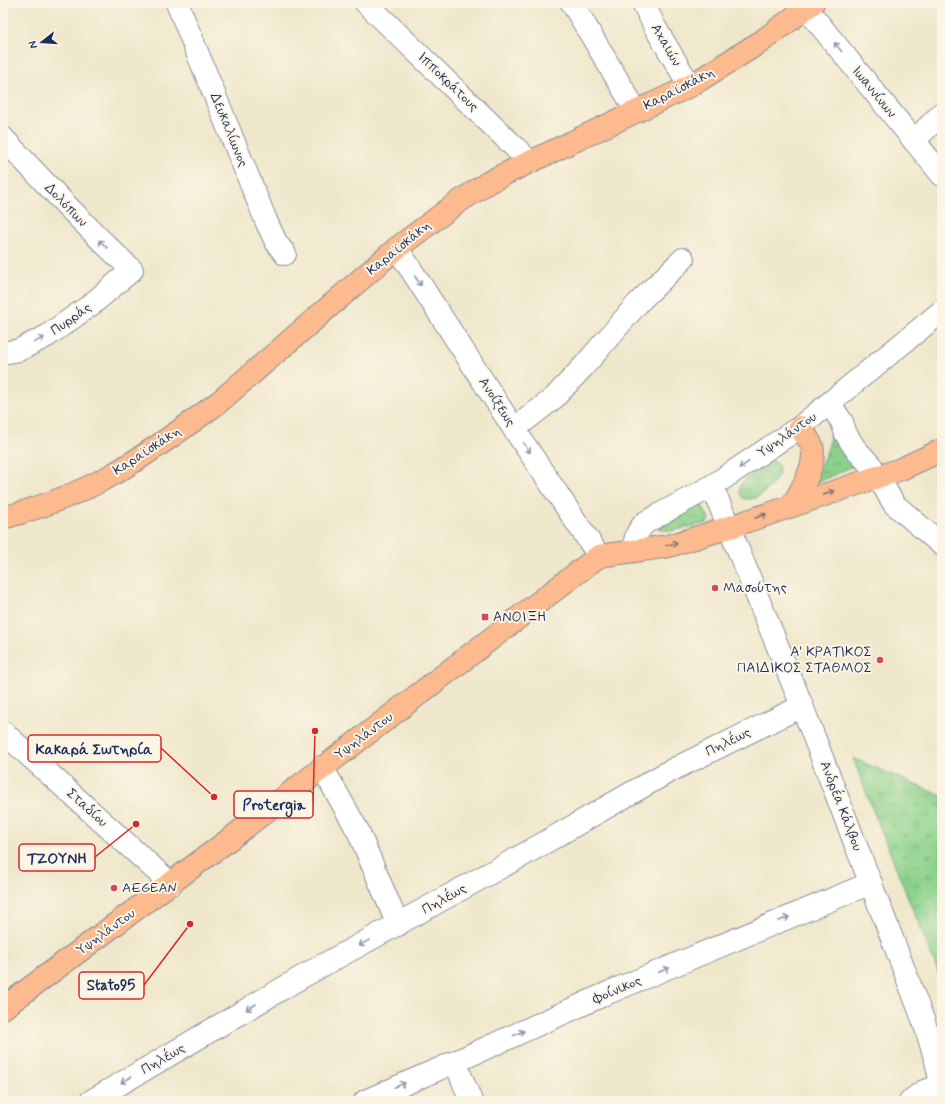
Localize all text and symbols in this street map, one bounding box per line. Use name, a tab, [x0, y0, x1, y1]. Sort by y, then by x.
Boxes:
street label: Αχαιών	[647, 20, 685, 70]
north arrow	[22, 22, 62, 62]
text: N	[26, 39, 41, 50]
one-way arrow	[833, 42, 842, 53]
street label: Ιπποκράτους	[414, 48, 482, 116]
street label: Ιωαννίνων	[848, 62, 900, 122]
street label: Καραϊσκάκη	[640, 63, 718, 115]
street label: Δευκαλίωνος	[206, 90, 252, 170]
street label: Δολόπων	[41, 179, 91, 231]
street label: Καραϊσκάκη	[363, 217, 435, 279]
one-way arrow	[98, 239, 108, 248]
one-way arrow	[414, 275, 422, 286]
street label: Πυρράς	[47, 298, 95, 340]
one-way arrow	[33, 336, 45, 343]
street label: Ανοίξεως	[474, 374, 520, 430]
street label: Υψηλάντου	[754, 408, 820, 462]
street label: Καραϊσκάκη	[110, 422, 184, 480]
one-way arrow	[523, 442, 531, 453]
one-way arrow	[738, 461, 750, 469]
one-way arrow	[822, 488, 834, 496]
one-way arrow	[754, 512, 766, 520]
one-way arrow	[666, 540, 679, 548]
place label: Μασούτης	[723, 579, 787, 597]
marker: Μασούτης	[710, 583, 720, 593]
place label: ΑΝΟΙΞΗ	[493, 608, 546, 626]
marker: ΑΝΟΙΞΗ	[480, 612, 490, 622]
place label: Α' ΚΡΑΤΙΚΟΣ ΠΑΙΔΙΚΟΣ ΣΤΑΘΜΟΣ	[737, 643, 872, 677]
marker: Α' ΚΡΑΤΙΚΟΣ ΠΑΙΔΙΚΟΣ ΣΤΑΘΜΟΣ	[875, 655, 885, 665]
street label: Υψηλάντου	[331, 708, 397, 764]
street label: Πηλέως	[702, 722, 754, 761]
callout: Κακαρά Σωτηρία	[28, 735, 161, 762]
text: Κακαρά Σωτηρία	[35, 740, 153, 760]
street label: Ανδρέα Κάλβου	[816, 758, 867, 854]
street label: Σταδίου	[63, 785, 111, 831]
callout: Protergia	[234, 791, 313, 818]
text: Protergia	[243, 796, 306, 818]
callout: ΤΖΟΥΝΗ	[19, 844, 95, 871]
text: ΤΖΟΥΝΗ	[26, 849, 87, 869]
place label: AEGEAN	[122, 879, 177, 897]
street label: Πηλέως	[418, 879, 469, 919]
marker: AEGEAN	[109, 883, 119, 893]
street label: Υψηλάντου	[73, 905, 139, 959]
one-way arrow	[777, 915, 789, 922]
one-way arrow	[358, 940, 370, 948]
one-way arrow	[658, 965, 670, 973]
callout: Stato95	[79, 972, 144, 999]
street label: Φοίνικος	[589, 972, 644, 1009]
text: Stato95	[87, 976, 135, 996]
one-way arrow	[245, 1004, 257, 1012]
one-way arrow	[513, 1029, 525, 1036]
street label: Πηλέως	[137, 1038, 188, 1079]
one-way arrow	[120, 1077, 132, 1085]
one-way arrow	[394, 1081, 406, 1088]

